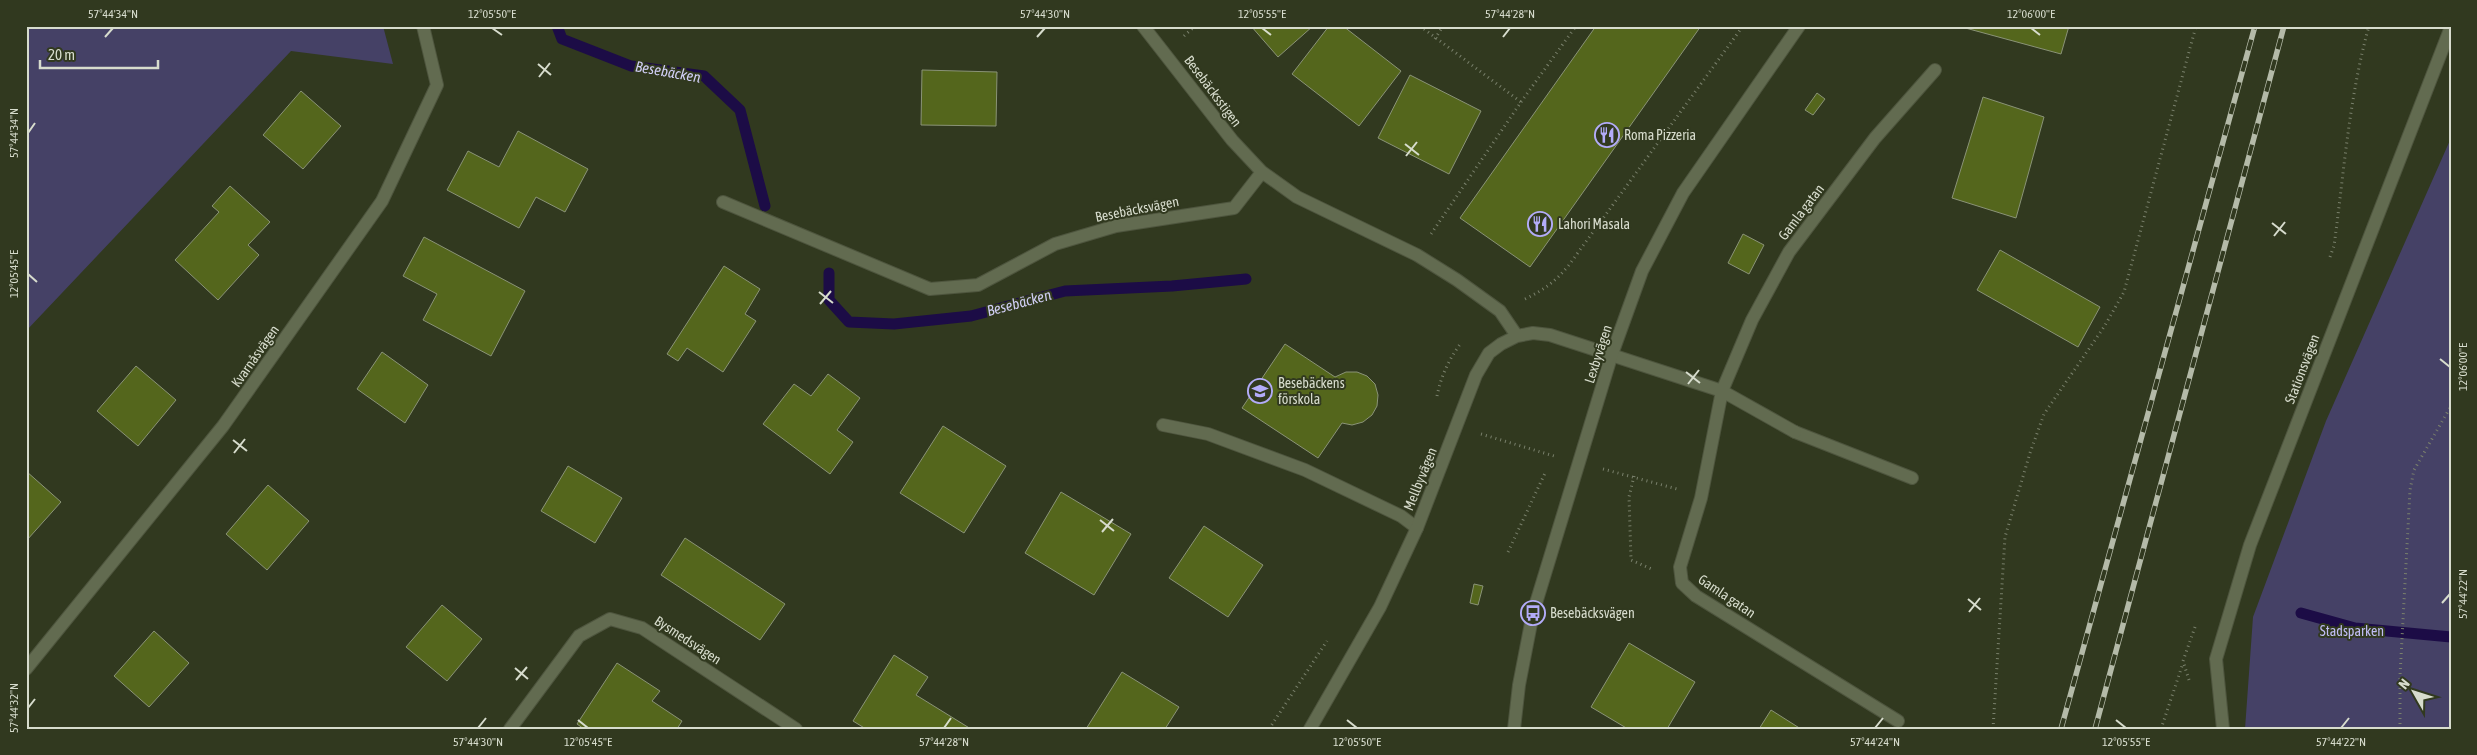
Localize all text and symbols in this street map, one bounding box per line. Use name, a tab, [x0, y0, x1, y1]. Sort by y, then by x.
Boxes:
text: 57°44'34"N	[88, 7, 138, 21]
text: 12°05'50"E	[468, 7, 516, 21]
text: 57°44'30"N	[1020, 7, 1070, 21]
text: 12°05'55"E	[1238, 7, 1286, 21]
text: 57°44'28"N	[1485, 7, 1535, 21]
text: 12°06'00"E	[2007, 7, 2055, 21]
scale bar	[40, 38, 158, 70]
text: 20 m	[48, 46, 75, 63]
street label: Besebäcksstigen	[1181, 52, 1245, 130]
water label: Besebäcken	[634, 57, 702, 86]
text: 57°44'34"N	[7, 108, 21, 158]
restaurant icon: Roma Pizzeria	[1594, 122, 1620, 148]
place label: Roma Pizzeria	[1624, 127, 1696, 143]
street label: Gamla gatan	[1775, 181, 1827, 243]
street label: Besebäcksvägen	[1094, 193, 1180, 225]
restaurant icon: Lahori Masala	[1527, 211, 1553, 237]
place label: Lahori Masala	[1558, 216, 1630, 232]
text: 12°05'45"E	[7, 250, 21, 298]
water label: Besebäcken	[985, 286, 1053, 319]
street label: Kvarnåsvägen	[228, 322, 282, 390]
street label: Lexbyvägen	[1581, 323, 1615, 385]
street label: Stationsvägen	[2281, 332, 2323, 406]
text: 12°06'00"E	[2456, 343, 2470, 391]
place label: Besebäckens förskola	[1278, 375, 1345, 407]
school or university icon: Besebäckens förskola	[1247, 378, 1273, 404]
street label: Mellbyvägen	[1400, 445, 1440, 513]
text: 57°44'22"N	[2456, 569, 2470, 619]
street label: Gamla gatan	[1695, 571, 1759, 621]
bus stop icon: Besebäcksvägen	[1520, 600, 1546, 626]
place label: Besebäcksvägen	[1550, 605, 1635, 621]
street label: Bysmedsvägen	[652, 613, 724, 667]
park label: Stadsparken	[2320, 623, 2384, 639]
north arrow	[2390, 668, 2440, 718]
text: N	[2395, 676, 2413, 692]
text: 57°44'32"N	[7, 683, 21, 733]
text: 57°44'30"N	[453, 735, 503, 749]
text: 12°05'45"E	[564, 735, 612, 749]
text: 57°44'28"N	[919, 735, 969, 749]
text: 12°05'50"E	[1333, 735, 1381, 749]
text: 57°44'24"N	[1850, 735, 1900, 749]
text: 12°05'55"E	[2102, 735, 2150, 749]
text: 57°44'22"N	[2316, 735, 2366, 749]

